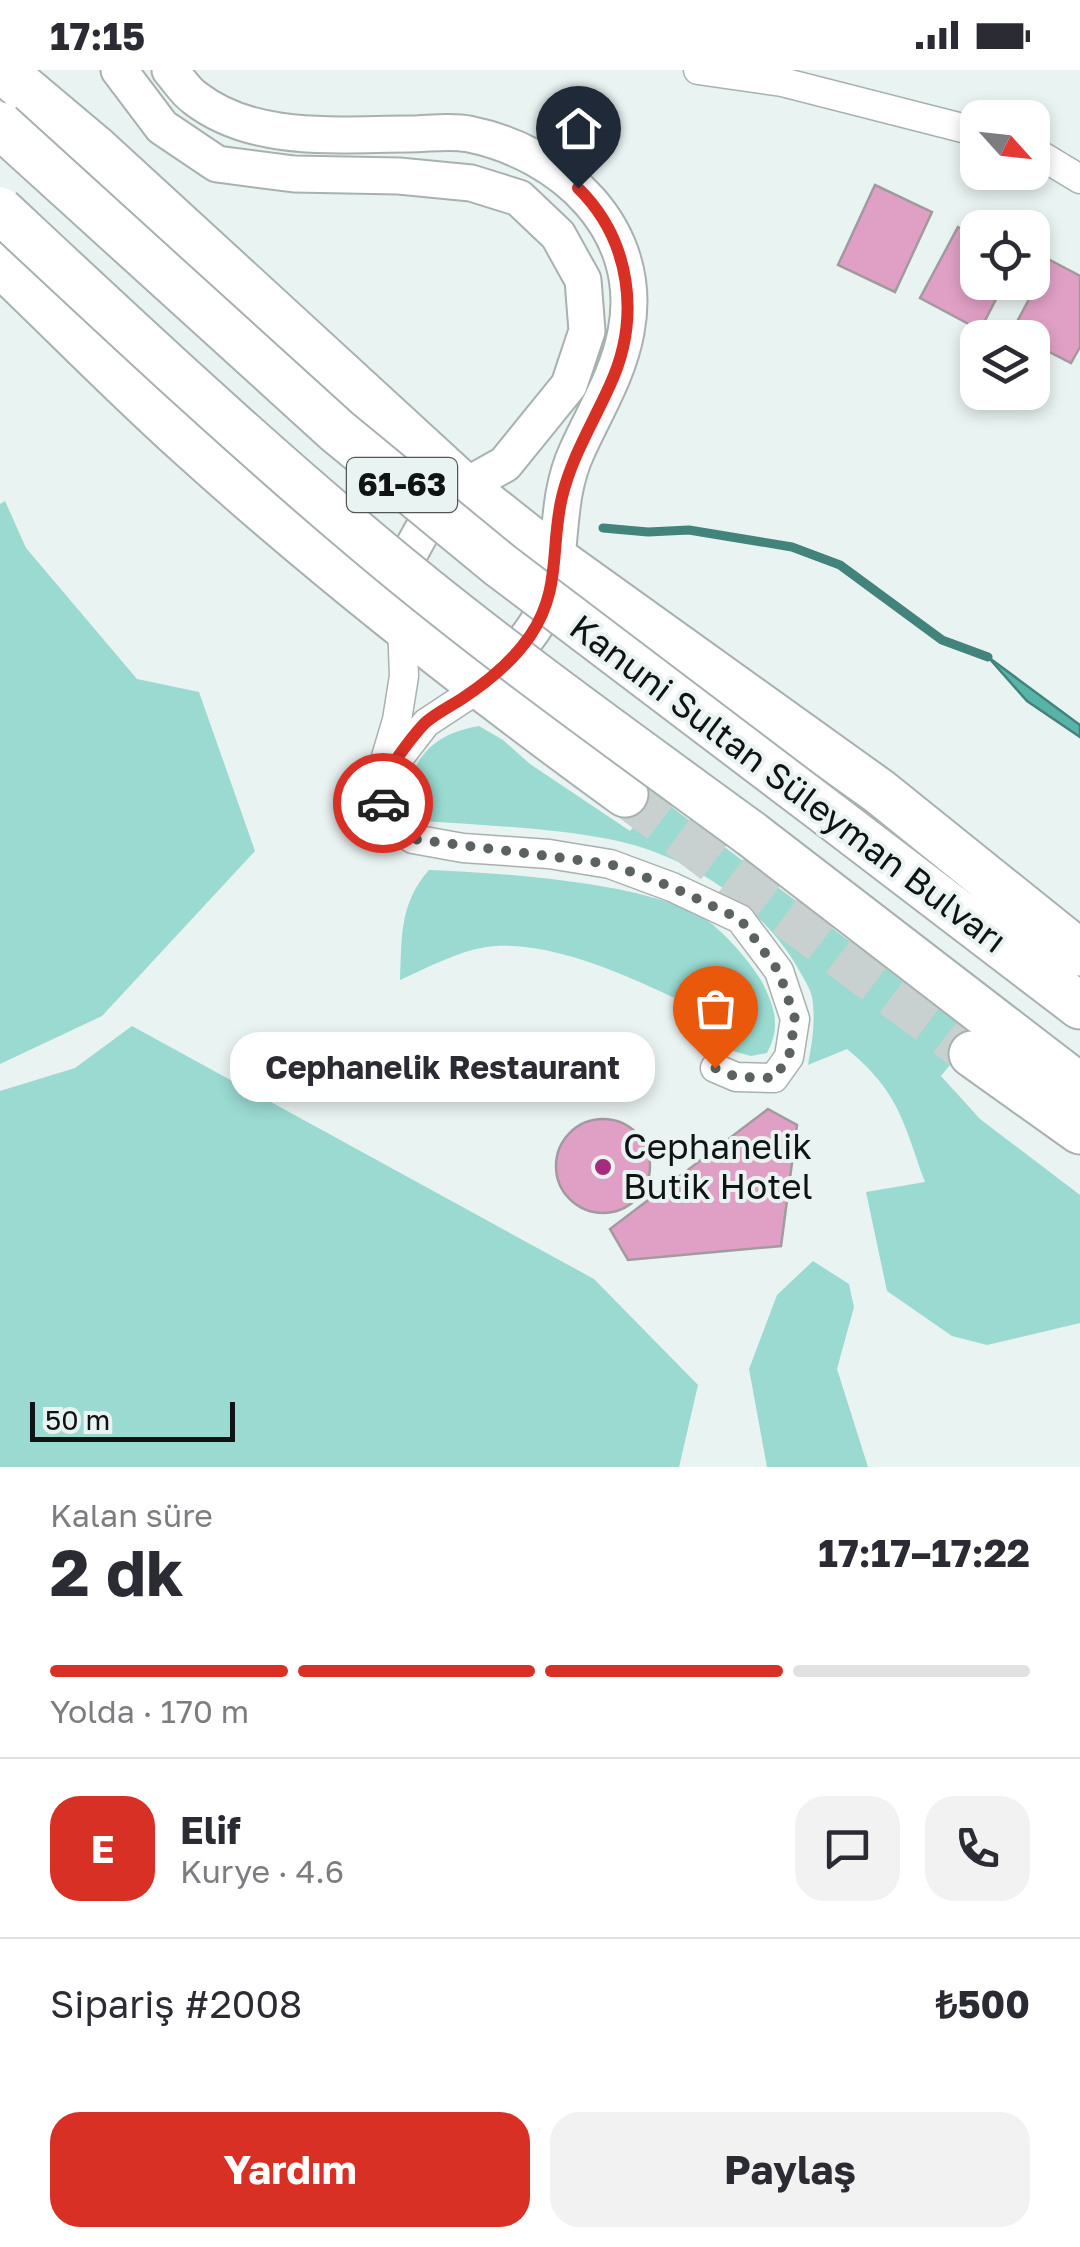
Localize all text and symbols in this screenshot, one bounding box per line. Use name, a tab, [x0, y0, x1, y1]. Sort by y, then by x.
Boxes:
text: 17:15	[50, 13, 145, 58]
pin	[536, 86, 621, 189]
north arrow	[960, 100, 1050, 190]
map controls	[960, 100, 1050, 410]
icon: home	[551, 101, 606, 156]
button: locate	[960, 210, 1050, 300]
button: layers	[960, 320, 1050, 410]
road number: 61-63	[347, 458, 457, 512]
street label: Kanuni Sultan Süleyman Bulvarı	[562, 605, 1015, 961]
courier	[333, 753, 433, 853]
icon: car	[356, 776, 411, 831]
pin	[673, 966, 758, 1069]
icon: bag	[688, 981, 743, 1036]
callout: Cephanelik Restaurant	[230, 1033, 655, 1103]
text: Cephanelik Restaurant	[265, 1048, 620, 1086]
place label: Cephanelik Butik Hotel	[623, 1125, 813, 1207]
marker: Cephanelik Butik Hotel	[592, 1156, 614, 1178]
scale bar	[30, 1397, 235, 1442]
text: 50 m	[45, 1403, 110, 1436]
text: Kalan süre	[50, 1496, 213, 1534]
text: 17:17–17:22	[818, 1530, 1030, 1575]
text: 2 dk	[50, 1532, 184, 1610]
text: Yolda · 170 m	[50, 1692, 249, 1730]
button: chat	[795, 1796, 900, 1901]
button: phone	[925, 1796, 1030, 1901]
text: Elif	[180, 1807, 241, 1852]
text: E	[91, 1826, 114, 1871]
text: Kurye · 4.6	[180, 1852, 344, 1890]
text: Sipariş #2008	[50, 1981, 302, 2026]
text: ₺500	[936, 1981, 1030, 2026]
button: Yardım	[50, 2112, 530, 2227]
button: Paylaş	[550, 2112, 1030, 2227]

